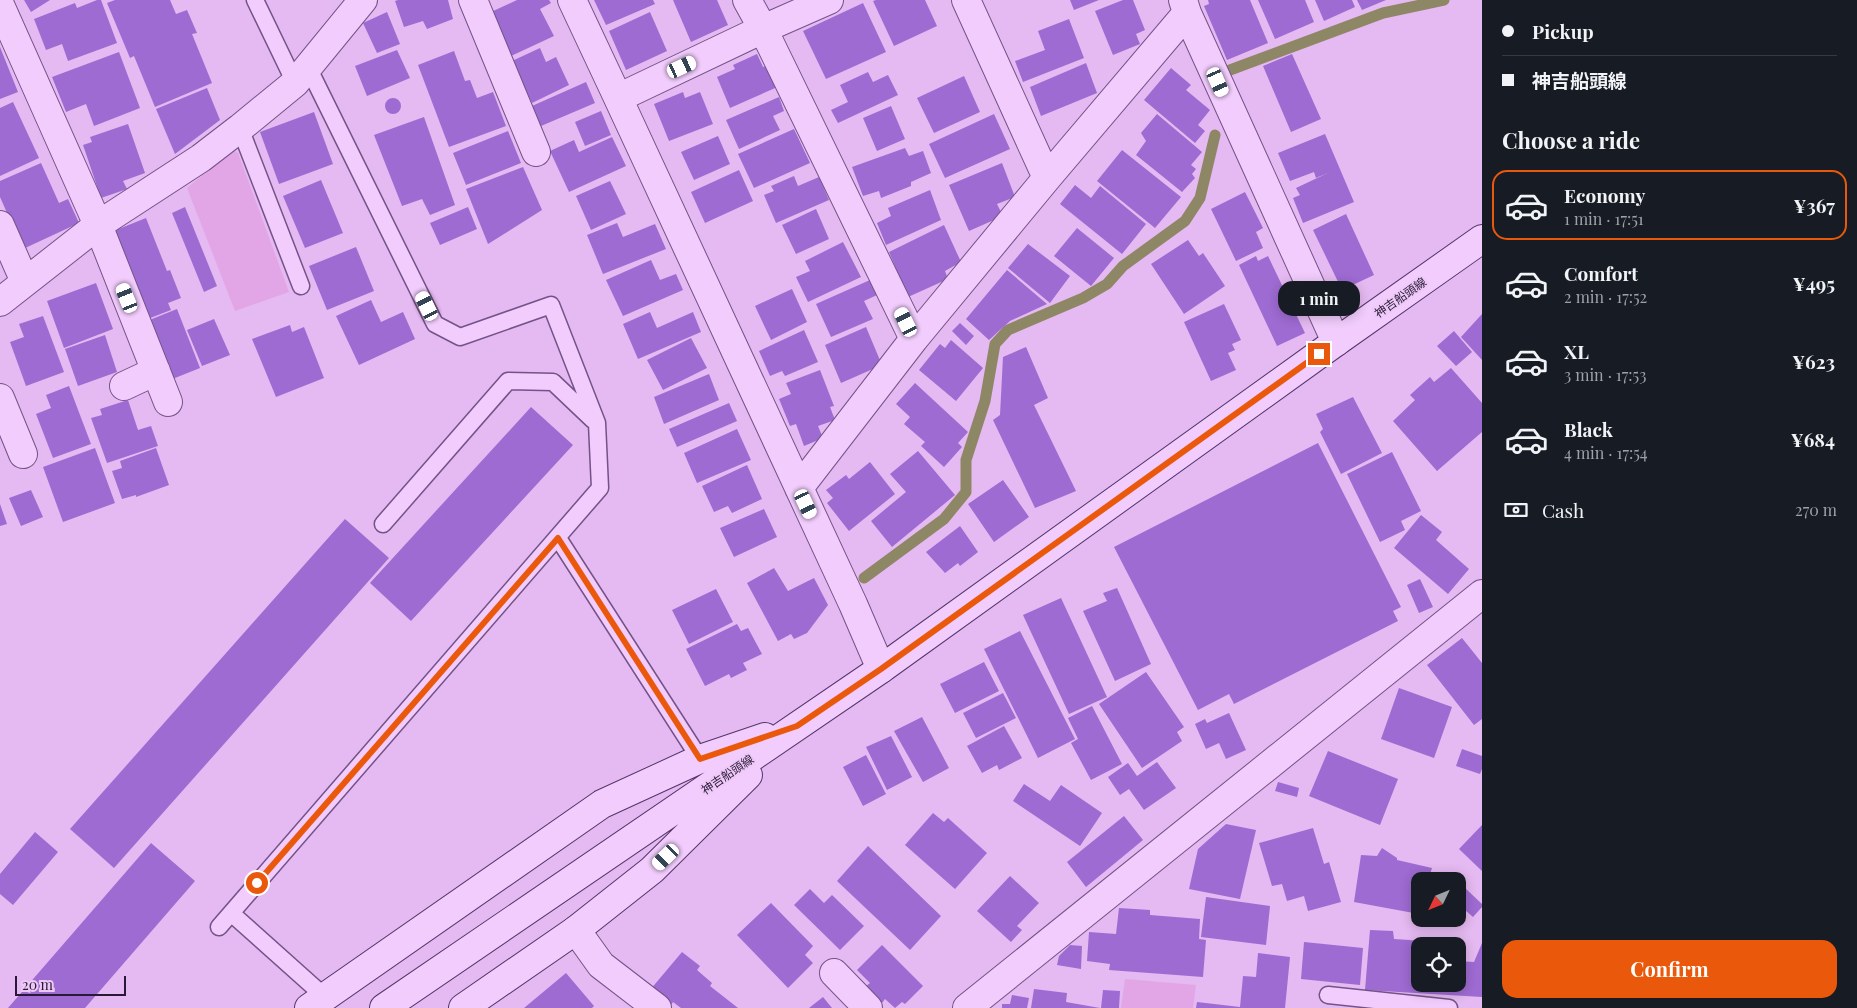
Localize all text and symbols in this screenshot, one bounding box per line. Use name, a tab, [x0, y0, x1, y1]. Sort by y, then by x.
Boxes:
text: Pickup	[1532, 18, 1594, 44]
car	[665, 54, 698, 80]
car	[1205, 65, 1230, 99]
text: 神吉船頭線	[1532, 67, 1627, 93]
text: Choose a ride	[1502, 125, 1640, 155]
text: Economy	[1564, 182, 1645, 208]
icon: car	[1504, 183, 1549, 228]
text: ¥367	[1794, 192, 1835, 218]
text: 1 min · 17:51	[1564, 208, 1644, 229]
text: Comfort	[1564, 260, 1638, 286]
icon: car	[1504, 261, 1549, 306]
text: ¥495	[1793, 270, 1835, 296]
street label: 神吉船頭線	[1371, 273, 1429, 321]
car	[114, 281, 139, 315]
callout: 1 min	[1278, 282, 1360, 316]
text: 2 min · 17:52	[1564, 286, 1647, 307]
text: 1 min	[1299, 288, 1339, 309]
car	[413, 289, 440, 323]
car	[892, 305, 919, 339]
text: XL	[1564, 338, 1589, 364]
icon: car	[1504, 339, 1549, 384]
route end	[1308, 343, 1330, 365]
text: ¥623	[1792, 348, 1835, 374]
text: 3 min · 17:53	[1564, 364, 1646, 385]
text: Black	[1564, 416, 1613, 442]
icon: car	[1504, 417, 1549, 462]
text: ¥684	[1791, 426, 1835, 452]
text: 4 min · 17:54	[1564, 442, 1648, 463]
car	[792, 487, 819, 521]
icon: cash	[1502, 496, 1530, 524]
text: Cash	[1542, 497, 1584, 523]
text: 270 m	[1795, 499, 1837, 520]
street label: 神吉船頭線	[698, 751, 756, 797]
car	[649, 841, 682, 873]
route start	[246, 872, 268, 894]
north arrow	[1411, 872, 1466, 928]
map controls	[1411, 872, 1466, 992]
button: locate	[1411, 937, 1466, 992]
button: Confirm	[1502, 940, 1837, 998]
scale bar	[15, 973, 126, 996]
text: 20 m	[22, 975, 53, 994]

